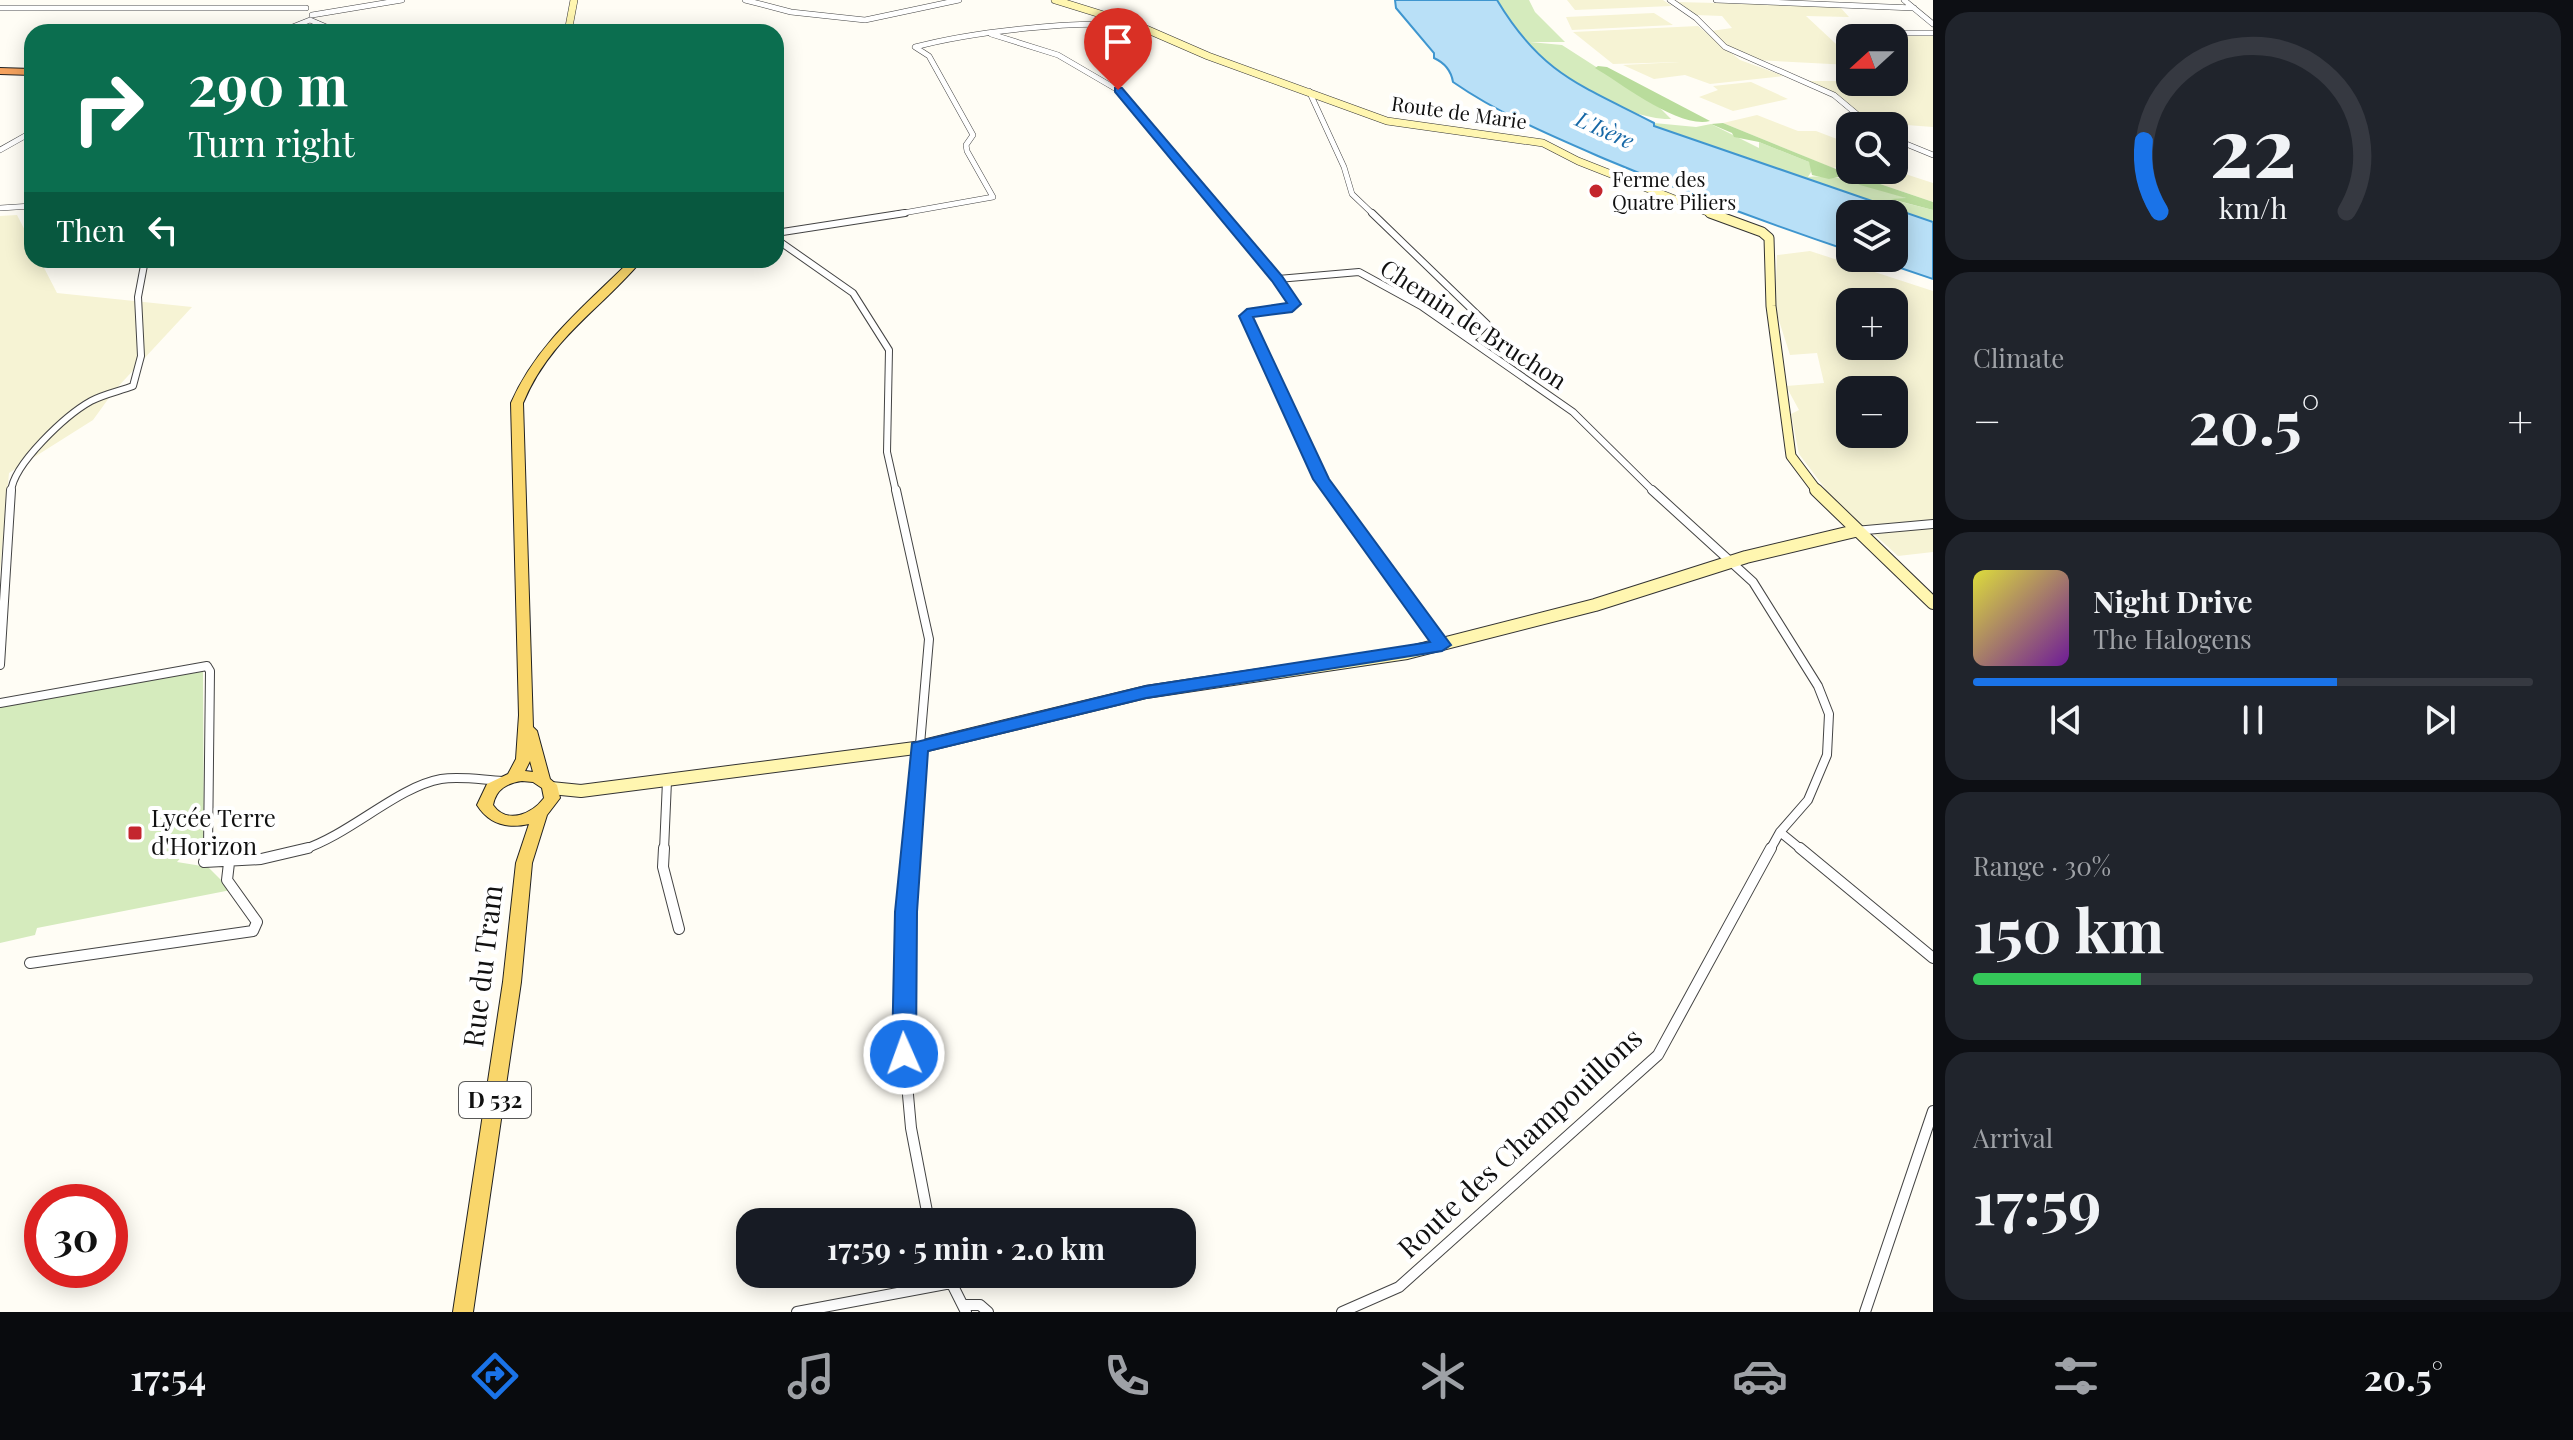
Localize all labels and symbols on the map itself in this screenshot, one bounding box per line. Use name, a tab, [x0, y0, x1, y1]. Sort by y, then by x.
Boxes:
pin	[1084, 8, 1152, 90]
north arrow	[1836, 24, 1908, 96]
street label: Route de Marie	[1390, 89, 1529, 134]
water label: L'Isère	[1571, 103, 1640, 155]
place label: Ferme des Quatre Piliers	[1612, 165, 1736, 215]
marker: Ferme des Quatre Piliers	[1587, 182, 1605, 200]
street label: Chemin de Bruchon	[1375, 251, 1573, 396]
place label: Lycée Terre d'Horizon	[151, 801, 276, 861]
marker: Lycée Terre d'Horizon	[126, 824, 144, 842]
street label: Rue du Tram	[453, 883, 510, 1049]
position arrow	[862, 1012, 946, 1096]
street label: Route des Champouillons	[1389, 1019, 1649, 1265]
road number: D 532	[459, 1082, 531, 1118]
speed limit sign: 30	[24, 1184, 128, 1288]

